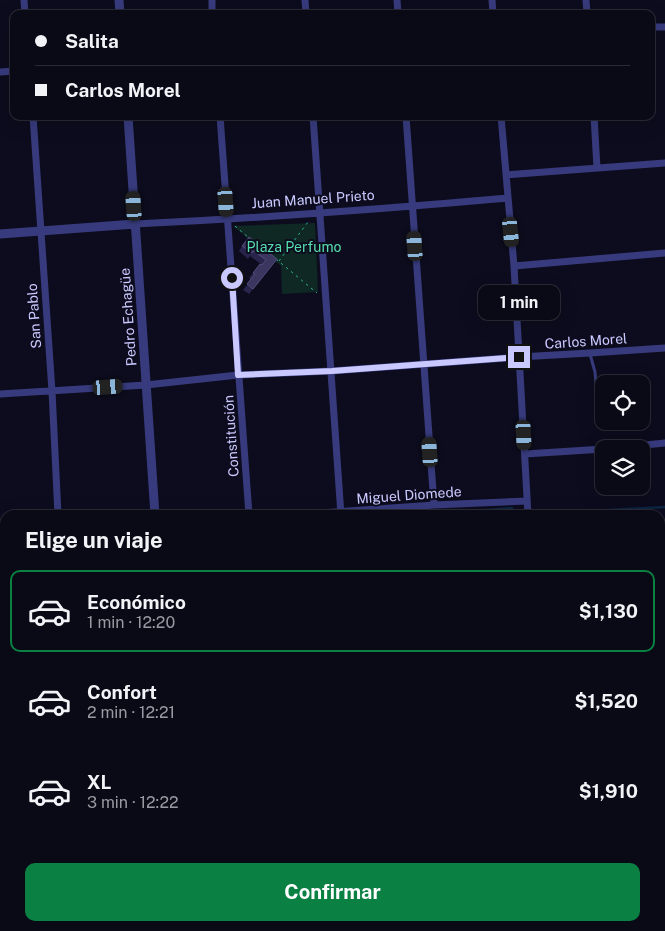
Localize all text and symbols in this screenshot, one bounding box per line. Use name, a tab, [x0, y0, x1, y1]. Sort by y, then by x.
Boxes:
text: Salita	[65, 30, 119, 52]
text: Carlos Morel	[65, 79, 181, 101]
car	[217, 187, 234, 217]
street label: Juan Manuel Prieto	[251, 187, 375, 211]
car	[125, 191, 142, 221]
car	[501, 216, 520, 248]
car	[406, 231, 423, 261]
park label: Plaza Perfumo	[247, 239, 342, 255]
street label: Pedro Echagüe	[117, 267, 139, 367]
route start	[221, 267, 243, 289]
street label: San Pablo	[24, 283, 44, 349]
callout: 1 min	[478, 284, 560, 320]
text: 1 min	[500, 293, 538, 312]
street label: Carlos Morel	[544, 330, 628, 352]
route end	[508, 346, 530, 368]
map controls	[595, 375, 650, 495]
button: locate	[595, 375, 650, 430]
car	[92, 378, 123, 396]
street label: Constitución	[220, 395, 242, 477]
car	[515, 420, 532, 450]
car	[421, 437, 438, 467]
button: layers	[595, 440, 650, 495]
street label: Miguel Diomede	[356, 483, 462, 507]
text: Elige un viaje	[25, 527, 163, 553]
icon: car	[27, 589, 72, 634]
text: Económico	[87, 591, 186, 613]
text: $1,130	[579, 600, 638, 622]
text: 1 min · 12:20	[87, 613, 175, 632]
icon: car	[27, 679, 72, 724]
text: Confort	[87, 681, 157, 703]
text: $1,520	[575, 690, 638, 712]
text: 2 min · 12:21	[87, 703, 175, 722]
icon: car	[27, 769, 72, 814]
text: XL	[87, 771, 112, 793]
text: $1,910	[579, 780, 638, 802]
text: 3 min · 12:22	[87, 793, 179, 812]
button: Confirmar	[25, 863, 640, 921]

